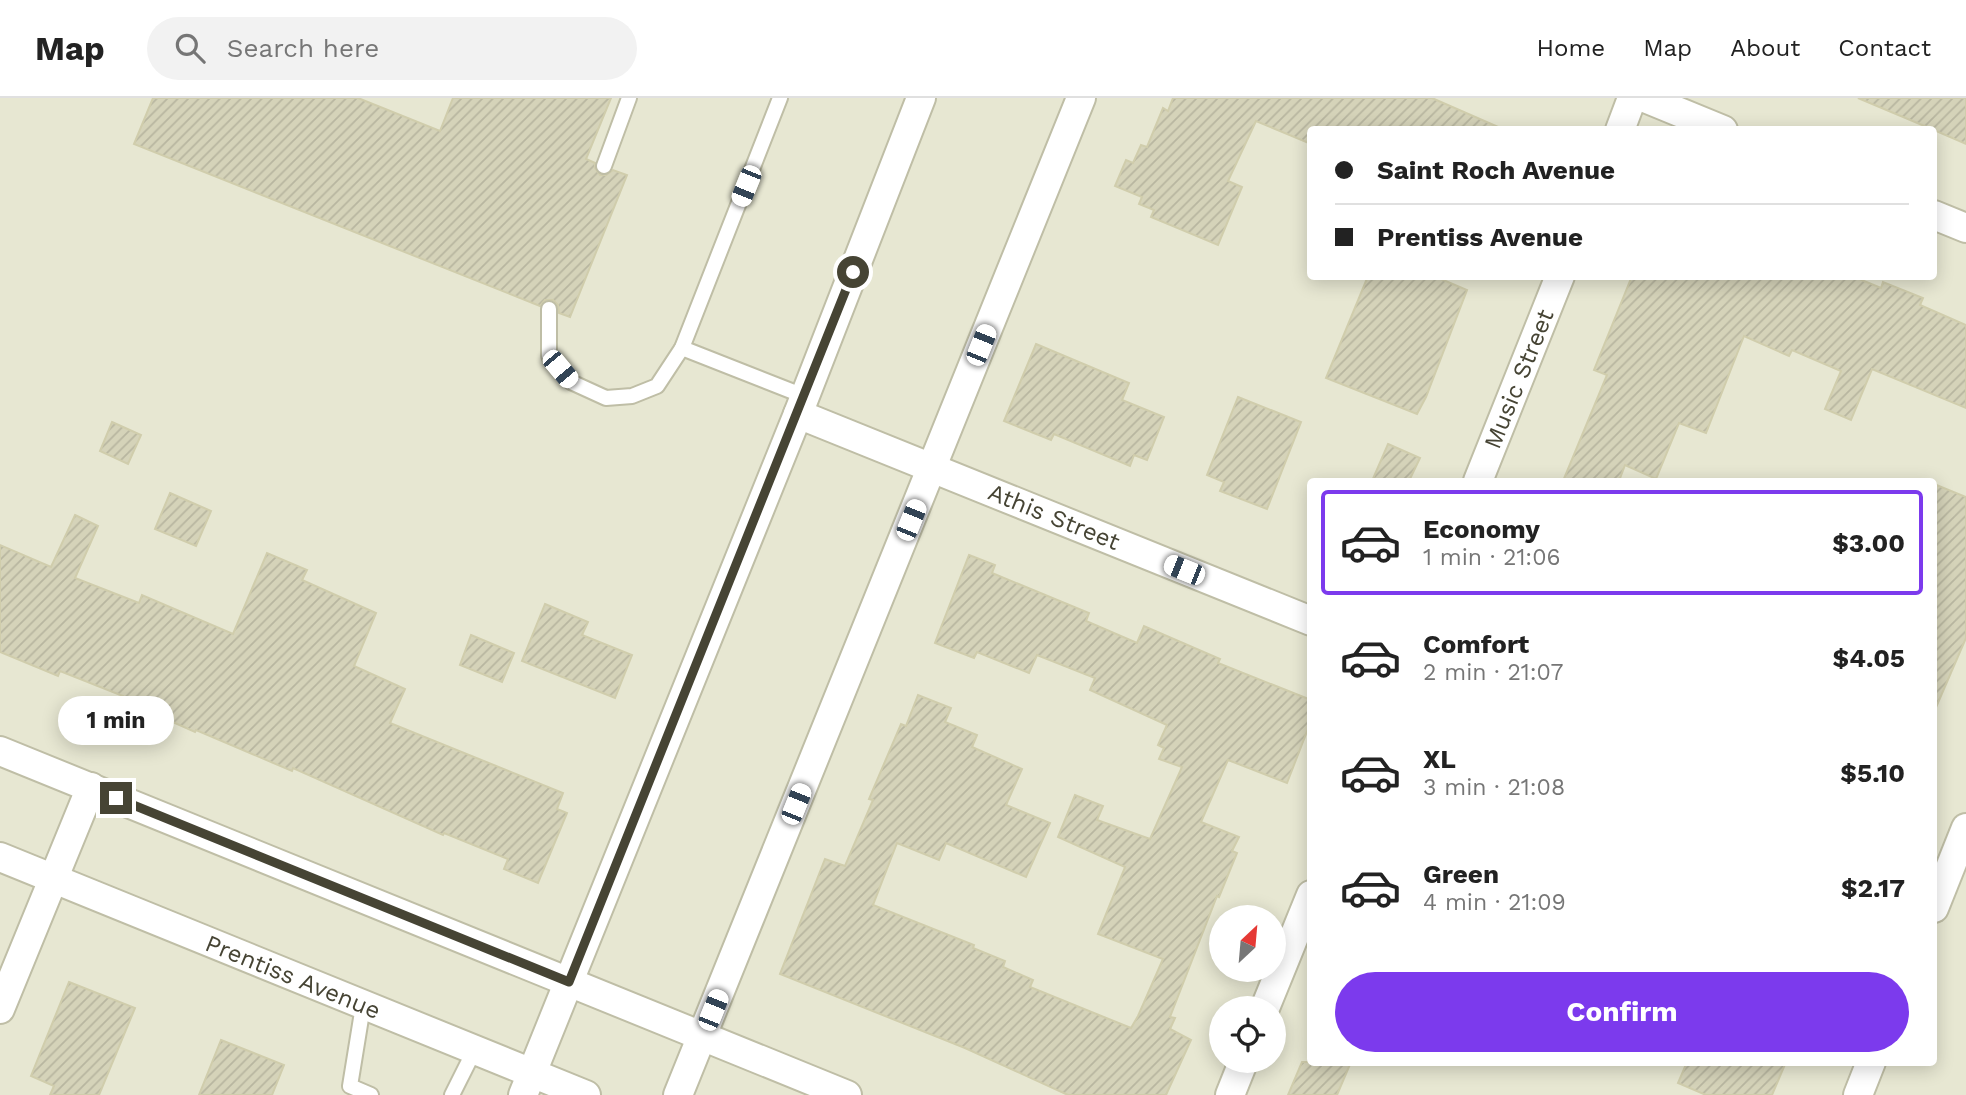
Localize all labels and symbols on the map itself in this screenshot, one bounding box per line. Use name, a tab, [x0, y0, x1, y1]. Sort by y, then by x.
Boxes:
car	[729, 163, 764, 209]
route start	[837, 256, 869, 288]
street label: Music Street	[1478, 305, 1560, 453]
car	[964, 322, 999, 368]
car	[539, 346, 582, 392]
street label: Athis Street	[984, 478, 1124, 556]
car	[894, 497, 929, 543]
car	[1161, 552, 1208, 588]
callout: 1 min	[58, 696, 174, 746]
car	[779, 781, 814, 827]
route end	[100, 782, 132, 814]
north arrow	[1209, 905, 1286, 982]
street label: Prentiss Avenue	[201, 929, 385, 1025]
car	[696, 987, 731, 1033]

